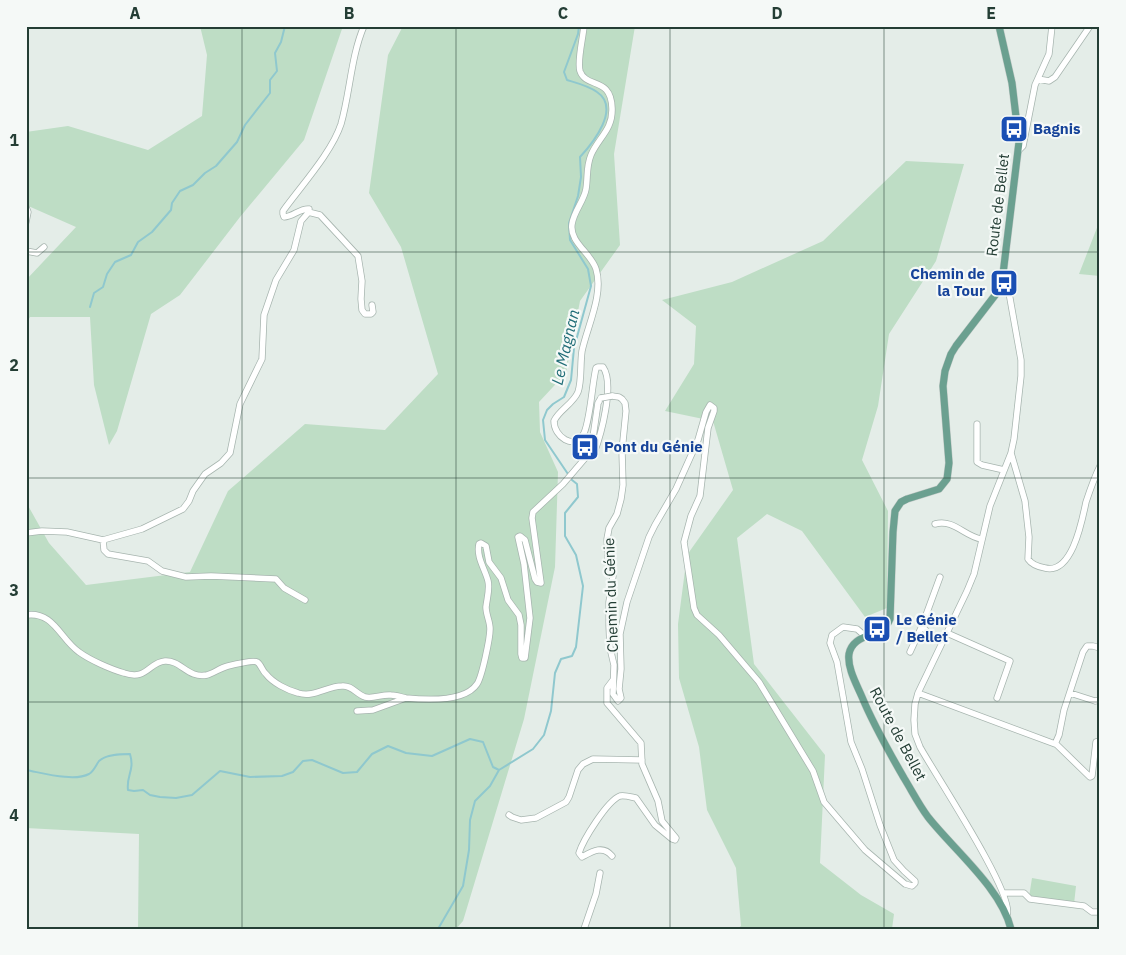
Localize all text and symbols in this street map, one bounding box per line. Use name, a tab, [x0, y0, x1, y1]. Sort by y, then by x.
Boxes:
text: A	[130, 3, 141, 23]
text: B	[344, 3, 355, 23]
text: C	[558, 3, 568, 23]
text: D	[771, 3, 783, 23]
text: E	[986, 3, 996, 23]
bus stop icon: Bagnis	[999, 114, 1029, 144]
place label: Bagnis	[1033, 119, 1081, 138]
text: 1	[9, 130, 19, 150]
street label: Route de Bellet	[982, 152, 1013, 257]
place label: Chemin de la Tour	[910, 264, 985, 300]
bus stop icon: Chemin de la Tour	[989, 268, 1019, 298]
water label: Le Magnan	[547, 307, 583, 387]
text: 2	[9, 355, 19, 375]
bus stop icon: Pont du Génie	[570, 432, 600, 462]
place label: Pont du Génie	[604, 437, 703, 456]
street label: Chemin du Génie	[599, 537, 622, 653]
text: 3	[9, 580, 19, 600]
place label: Le Génie / Bellet	[896, 610, 957, 646]
bus stop icon: Le Génie / Bellet	[862, 614, 892, 644]
street label: Route de Bellet	[866, 684, 931, 784]
text: 4	[9, 805, 19, 825]

